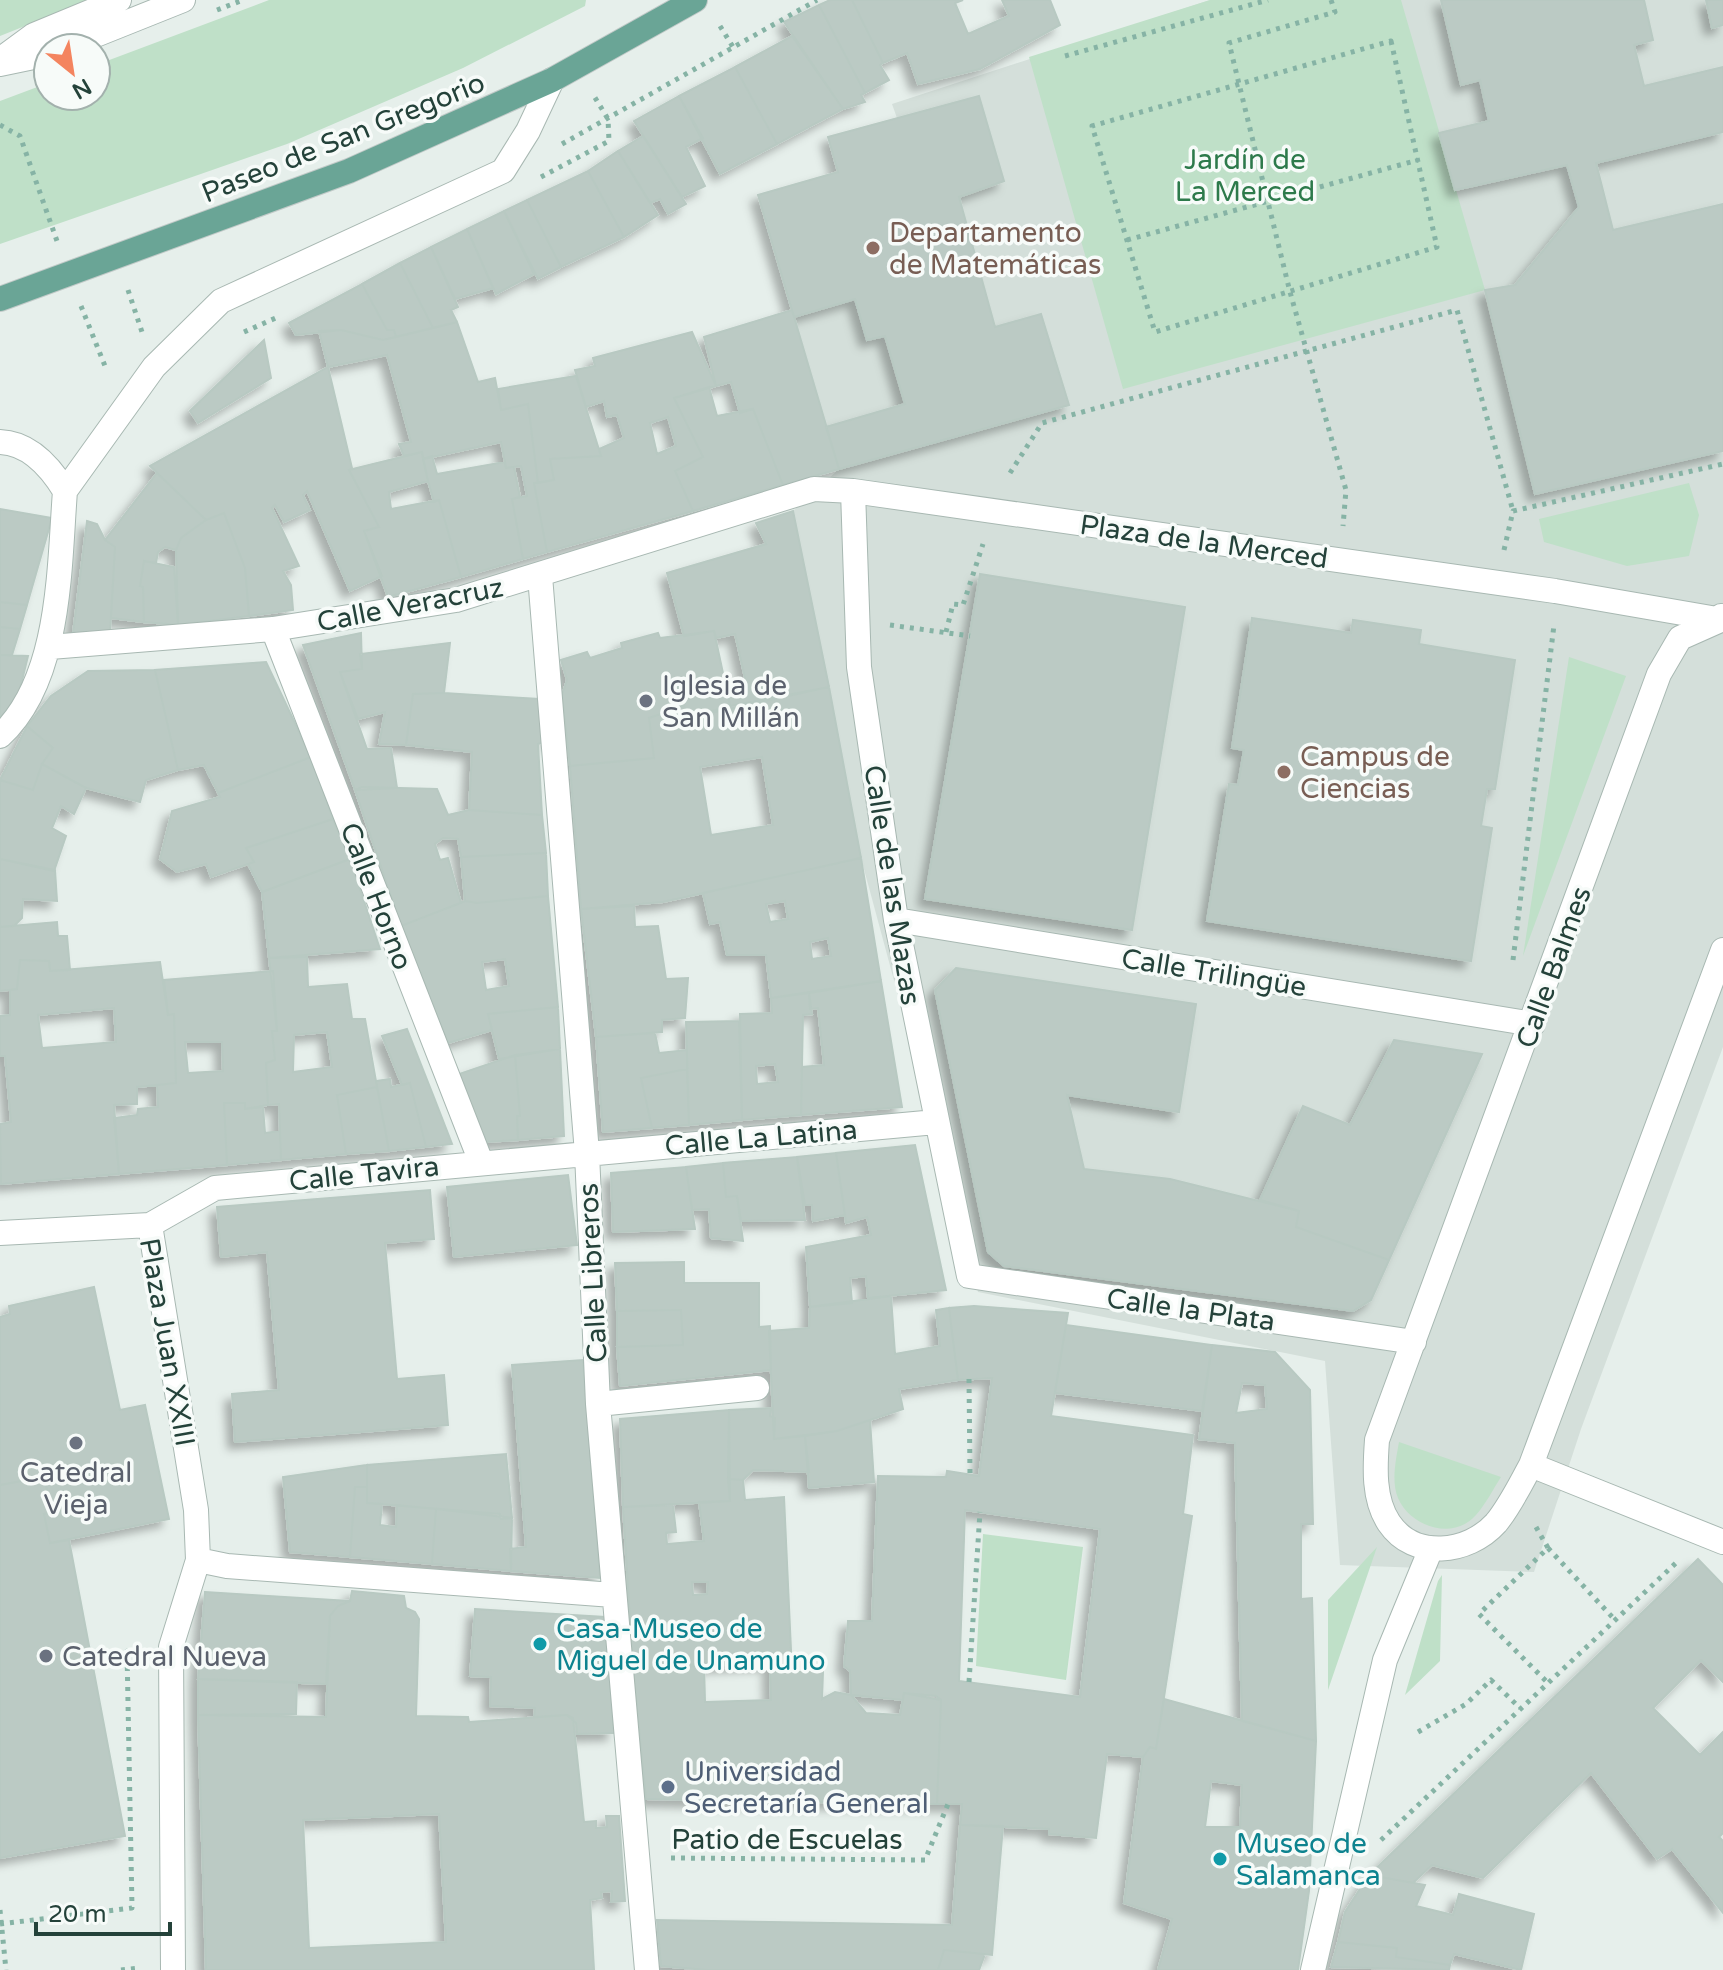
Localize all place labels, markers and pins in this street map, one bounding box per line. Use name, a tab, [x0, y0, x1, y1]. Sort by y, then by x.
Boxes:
place label: Departamento de Matemáticas	[889, 216, 1101, 282]
marker: Departamento de Matemáticas	[864, 239, 882, 257]
place label: Iglesia de San Millán	[662, 669, 800, 735]
marker: Iglesia de San Millán	[637, 692, 655, 710]
place label: Campus de Ciencias	[1300, 740, 1450, 806]
marker: Campus de Ciencias	[1275, 763, 1293, 781]
marker: Catedral Vieja	[67, 1434, 85, 1452]
place label: Catedral Vieja	[20, 1456, 132, 1522]
place label: Casa-Museo de Miguel de Unamuno	[556, 1612, 826, 1678]
marker: Casa-Museo de Miguel de Unamuno	[531, 1635, 549, 1653]
place label: Catedral Nueva	[62, 1640, 267, 1674]
marker: Catedral Nueva	[37, 1647, 55, 1665]
place label: Universidad Secretaría General	[684, 1755, 929, 1821]
marker: Universidad Secretaría General	[659, 1778, 677, 1796]
place label: Museo de Salamanca	[1236, 1827, 1381, 1893]
marker: Museo de Salamanca	[1211, 1850, 1229, 1868]

